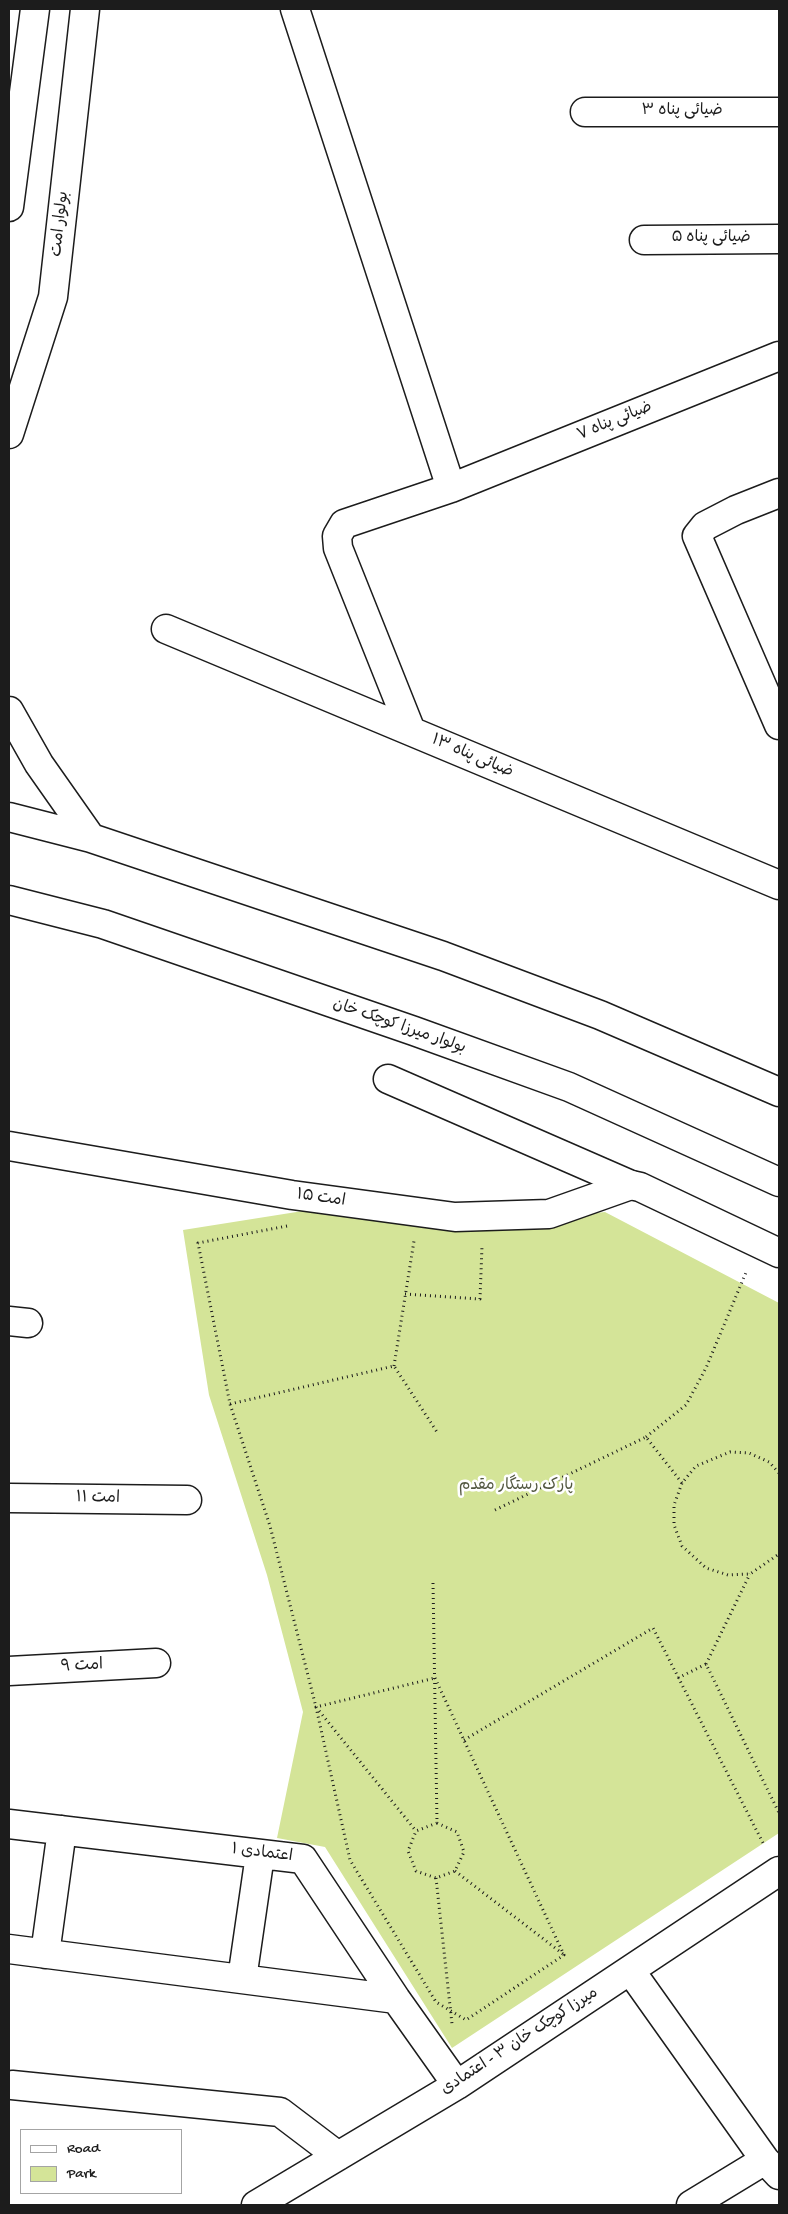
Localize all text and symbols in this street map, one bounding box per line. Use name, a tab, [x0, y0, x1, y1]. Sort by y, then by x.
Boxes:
street label: ضیائی پناه ۳	[641, 102, 723, 122]
street label: بولوار امت	[48, 190, 74, 258]
street label: ضیائی پناه ۵	[671, 229, 751, 249]
street label: ضیائی پناه ۷	[575, 398, 655, 446]
street label: ضیائی پناه ۱۳	[428, 731, 516, 783]
street label: بولوار میرزا کوچک خان	[330, 995, 468, 1059]
street label: امت ۱۵	[295, 1186, 347, 1212]
park label: پارک رستگار مقدم	[459, 1477, 573, 1497]
street label: امت ۱۱	[76, 1489, 120, 1509]
street label: امت ۹	[60, 1656, 104, 1678]
street label: اعتمادی ۱	[230, 1841, 294, 1867]
street label: میرزا کوچک خان ۳ - اعتمادی	[438, 1984, 602, 2100]
legend	[20, 2129, 182, 2194]
text: Road	[67, 2140, 100, 2158]
text: Park	[67, 2165, 96, 2183]

